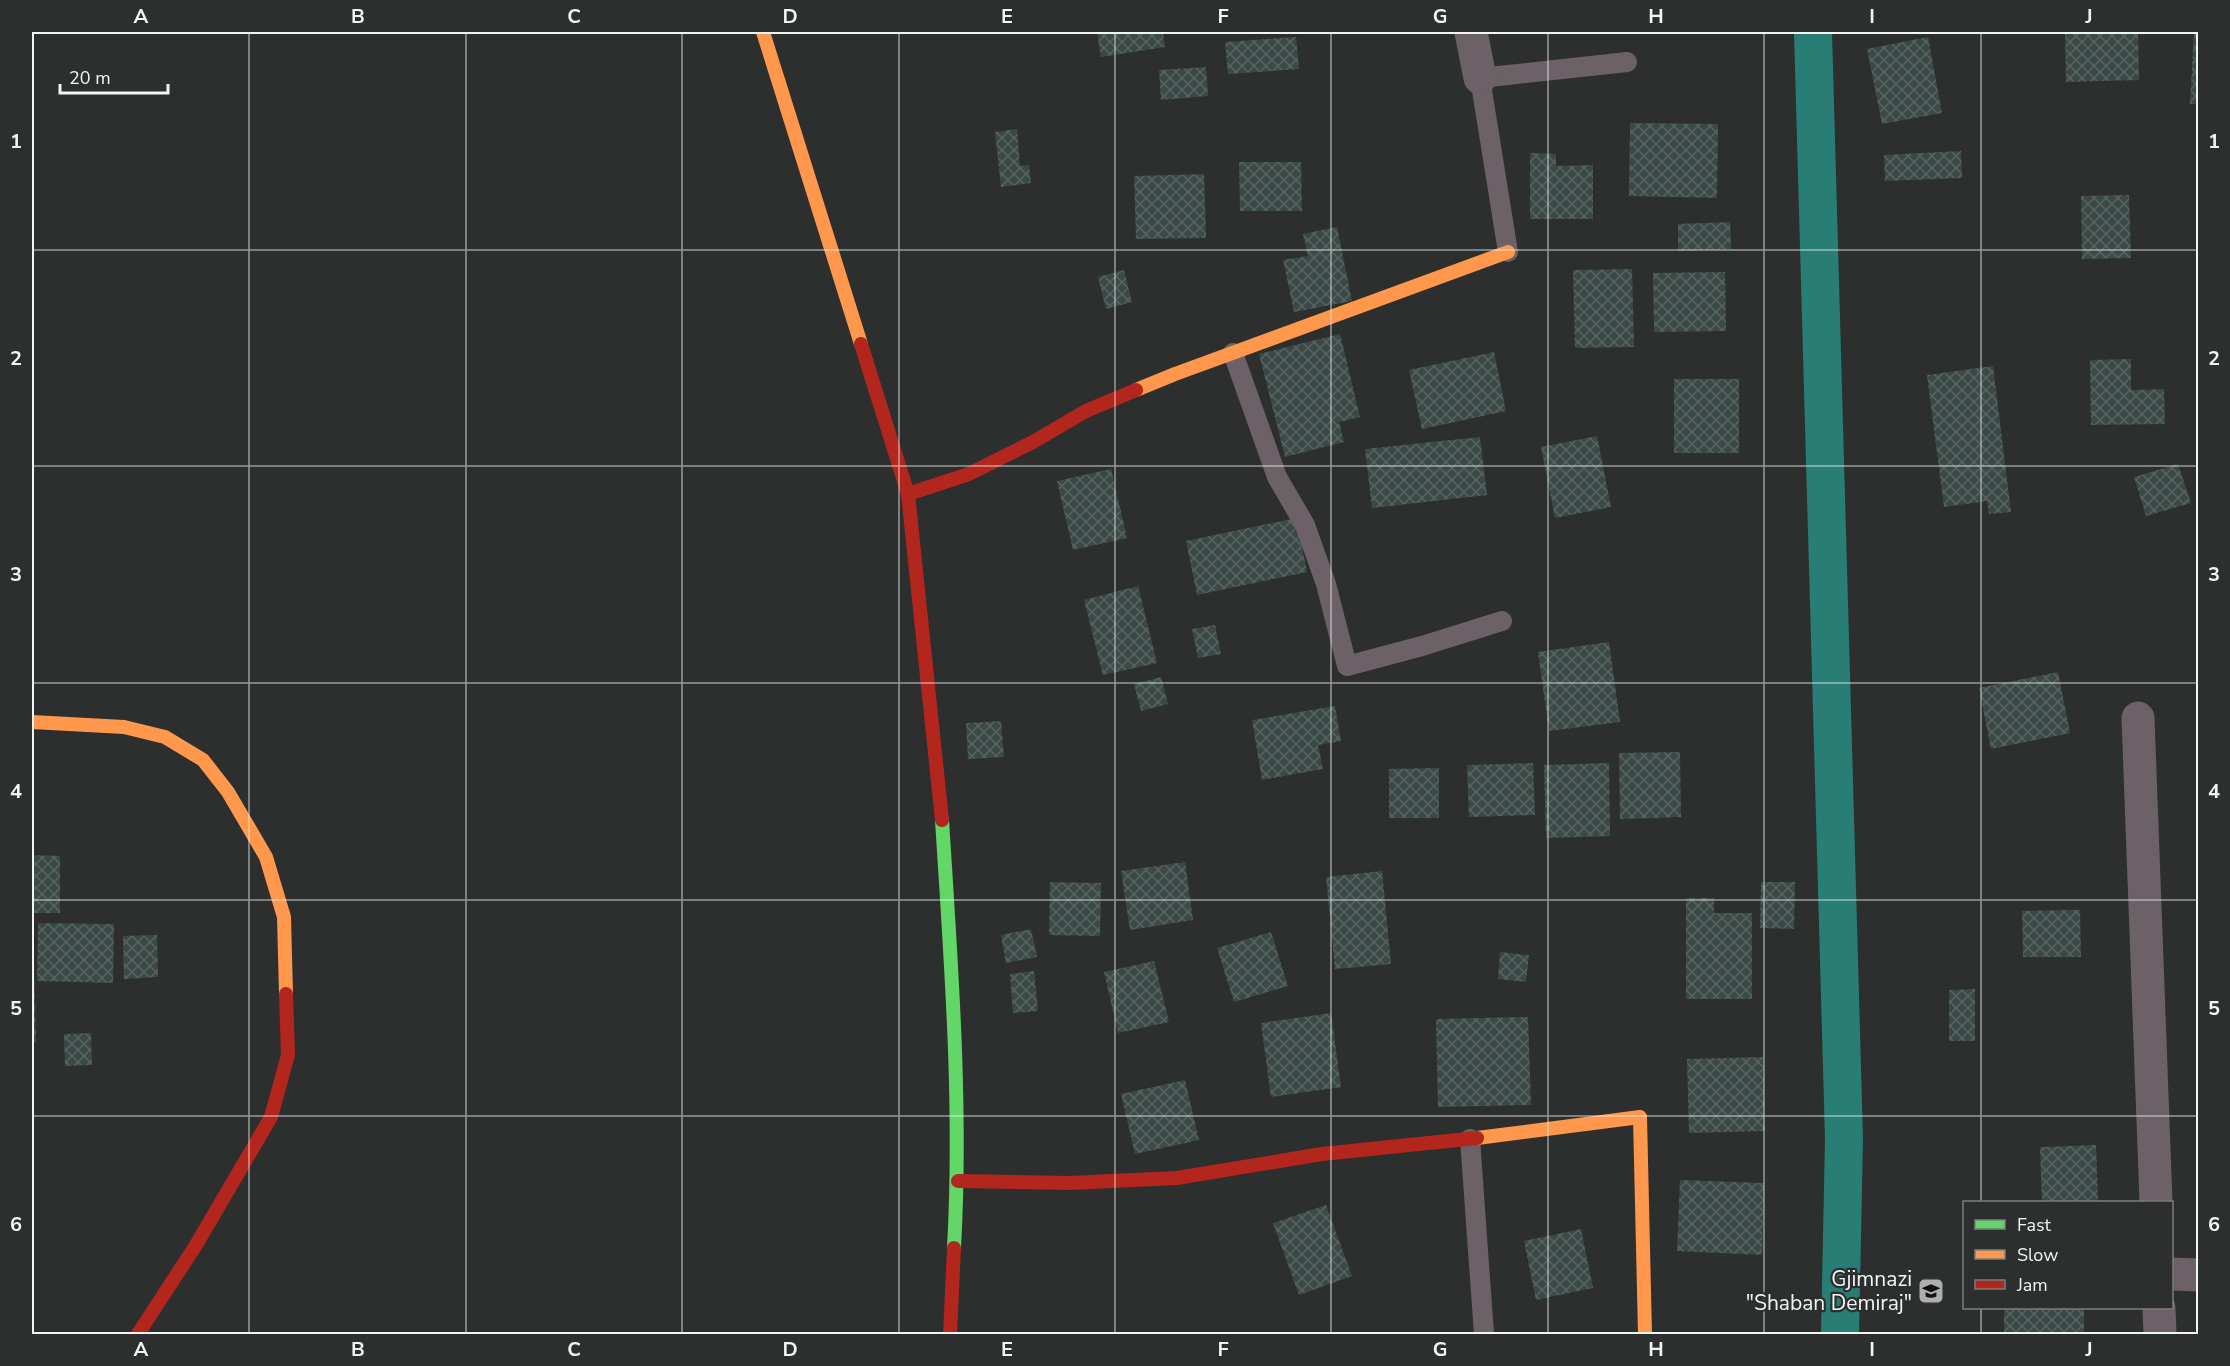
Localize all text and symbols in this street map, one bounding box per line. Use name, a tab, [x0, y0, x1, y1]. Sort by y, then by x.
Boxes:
text: A	[134, 3, 149, 30]
text: B	[351, 3, 365, 30]
text: C	[567, 3, 581, 30]
text: D	[782, 3, 798, 30]
text: E	[1001, 3, 1013, 30]
text: F	[1217, 3, 1229, 30]
text: G	[1433, 3, 1447, 30]
text: H	[1648, 3, 1664, 30]
text: I	[1869, 3, 1875, 30]
text: J	[2084, 3, 2093, 30]
scale bar	[60, 57, 168, 95]
text: 20 m	[69, 66, 111, 90]
text: 1	[10, 128, 22, 155]
text: 1	[2208, 128, 2220, 155]
text: 2	[10, 345, 22, 372]
text: 2	[2208, 345, 2220, 372]
text: 3	[10, 561, 22, 588]
text: 3	[2208, 561, 2220, 588]
text: 4	[10, 778, 22, 805]
text: 4	[2208, 778, 2220, 805]
text: 5	[10, 995, 22, 1022]
text: 5	[2208, 995, 2220, 1022]
legend	[1963, 1201, 2173, 1309]
text: 6	[10, 1211, 22, 1238]
text: 6	[2208, 1211, 2220, 1238]
text: Fast	[2017, 1213, 2052, 1237]
text: Slow	[2017, 1243, 2058, 1267]
place label: Gjimnazi "Shaban Demiraj"	[1746, 1265, 1912, 1317]
text: Jam	[2016, 1273, 2048, 1297]
school or university icon: Gjimnazi "Shaban Demiraj"	[1916, 1276, 1946, 1306]
text: A	[134, 1336, 149, 1363]
text: B	[351, 1336, 365, 1363]
text: C	[567, 1336, 581, 1363]
text: D	[782, 1336, 798, 1363]
text: E	[1001, 1336, 1013, 1363]
text: F	[1217, 1336, 1229, 1363]
text: G	[1433, 1336, 1447, 1363]
text: H	[1648, 1336, 1664, 1363]
text: I	[1869, 1336, 1875, 1363]
text: J	[2084, 1336, 2093, 1363]

